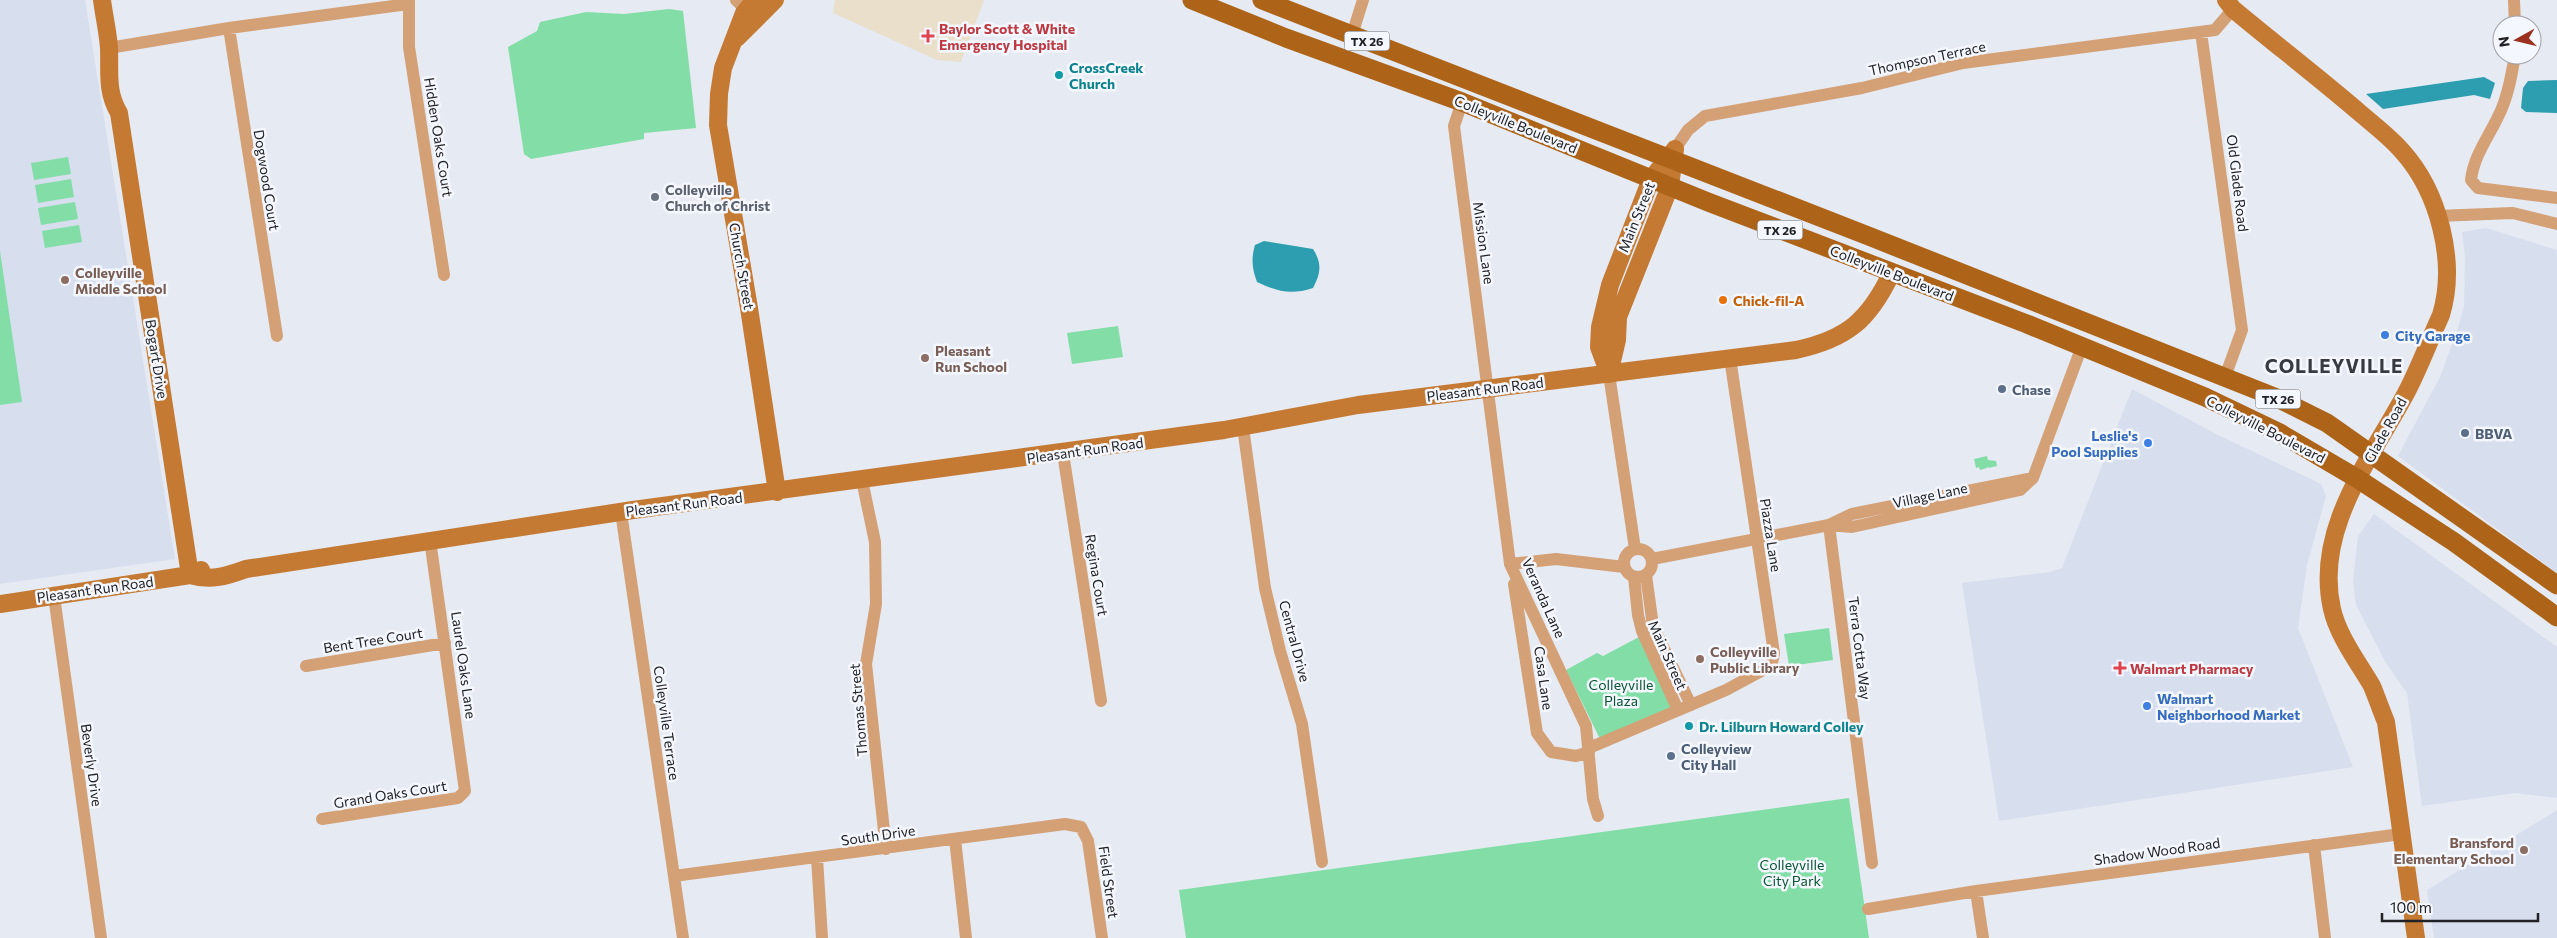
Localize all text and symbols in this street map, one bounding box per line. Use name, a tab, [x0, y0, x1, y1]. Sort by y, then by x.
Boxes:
north arrow	[2492, 15, 2542, 65]
place label: Baylor Scott & White Emergency Hospital	[939, 20, 1075, 53]
marker: Baylor Scott & White Emergency Hospital	[921, 29, 935, 43]
road number: TX 26	[1344, 31, 1390, 50]
text: N	[2494, 35, 2513, 48]
street label: Thompson Terrace	[1867, 37, 1987, 79]
place label: CrossCreek Church	[1069, 59, 1143, 92]
marker: CrossCreek Church	[1053, 69, 1065, 81]
street label: Hidden Oaks Court	[421, 76, 457, 198]
street label: Colleyville Boulevard	[1452, 92, 1580, 156]
street label: Dogwood Court	[251, 128, 283, 232]
street label: Old Glade Road	[2224, 133, 2252, 233]
street label: Main Street	[1614, 179, 1658, 255]
place label: Colleyville Church of Christ	[665, 181, 770, 214]
marker: Colleyville Church of Christ	[649, 191, 661, 203]
street label: Mission Lane	[1470, 201, 1498, 285]
road number: TX 26	[1758, 220, 1802, 240]
street label: Church Street	[726, 221, 758, 311]
street label: Colleyville Boulevard	[1828, 242, 1956, 304]
place label: Colleyville Middle School	[75, 264, 166, 297]
marker: Colleyville Middle School	[59, 274, 71, 286]
place label: Chick-fil-A	[1733, 292, 1804, 309]
marker: Chick-fil-A	[1717, 294, 1729, 306]
street label: Bogart Drive	[142, 318, 172, 400]
place label: City Garage	[2395, 327, 2470, 344]
marker: City Garage	[2379, 329, 2391, 341]
place label: Pleasant Run School	[935, 342, 1007, 375]
marker: Pleasant Run School	[919, 352, 931, 364]
district label: COLLEYVILLE	[2265, 354, 2403, 377]
street label: Pleasant Run Road	[1426, 373, 1544, 405]
place label: Chase	[2012, 381, 2051, 398]
marker: Chase	[1996, 383, 2008, 395]
road number: TX 26	[2256, 389, 2300, 408]
street label: Colleyville Boulevard	[2204, 392, 2328, 466]
street label: Glade Road	[2360, 394, 2410, 466]
place label: BBVA	[2475, 425, 2512, 442]
place label: Leslie's Pool Supplies	[2051, 427, 2138, 460]
marker: BBVA	[2459, 427, 2471, 439]
street label: Pleasant Run Road	[1026, 433, 1144, 467]
marker: Leslie's Pool Supplies	[2142, 437, 2154, 449]
street label: Village Lane	[1891, 479, 1969, 511]
street label: Pleasant Run Road	[625, 488, 743, 520]
street label: Piazza Lane	[1757, 497, 1785, 573]
street label: Regina Court	[1082, 533, 1112, 617]
street label: Veranda Lane	[1519, 555, 1569, 641]
street label: Pleasant Run Road	[36, 572, 154, 606]
street label: Terra Cotta Way	[1845, 596, 1875, 700]
street label: Central Drive	[1276, 598, 1314, 684]
street label: Laurel Oaks Lane	[448, 610, 480, 720]
street label: Main Street	[1645, 618, 1691, 693]
street label: Bent Tree Court	[322, 624, 424, 656]
place label: Colleyville Public Library	[1710, 643, 1800, 676]
street label: Casa Lane	[1531, 645, 1557, 711]
marker: Colleyville Public Library	[1694, 653, 1706, 665]
place label: Walmart Pharmacy	[2130, 660, 2254, 677]
street label: Thomas Street	[845, 662, 871, 757]
marker: Walmart Pharmacy	[2114, 662, 2126, 674]
street label: Colleyville Terrace	[651, 665, 683, 781]
park label: Colleyville Plaza	[1589, 676, 1653, 709]
place label: Walmart Neighborhood Market	[2157, 690, 2300, 723]
marker: Walmart Neighborhood Market	[2141, 700, 2153, 712]
place label: Dr. Lilburn Howard Colley	[1699, 718, 1864, 735]
marker: Dr. Lilburn Howard Colley	[1683, 720, 1695, 732]
street label: Beverly Drive	[78, 722, 106, 808]
place label: Colleyview City Hall	[1681, 740, 1752, 773]
marker: Colleyview City Hall	[1665, 750, 1677, 762]
street label: Grand Oaks Court	[332, 777, 448, 811]
street label: South Drive	[840, 821, 916, 849]
street label: Shadow Wood Road	[2093, 834, 2221, 868]
place label: Bransford Elementary School	[2394, 834, 2514, 867]
marker: Bransford Elementary School	[2518, 844, 2530, 856]
street label: Field Street	[1096, 845, 1123, 920]
park label: Colleyville City Park	[1760, 856, 1824, 889]
scale bar	[2382, 890, 2538, 922]
text: 100 m	[2390, 898, 2432, 916]

